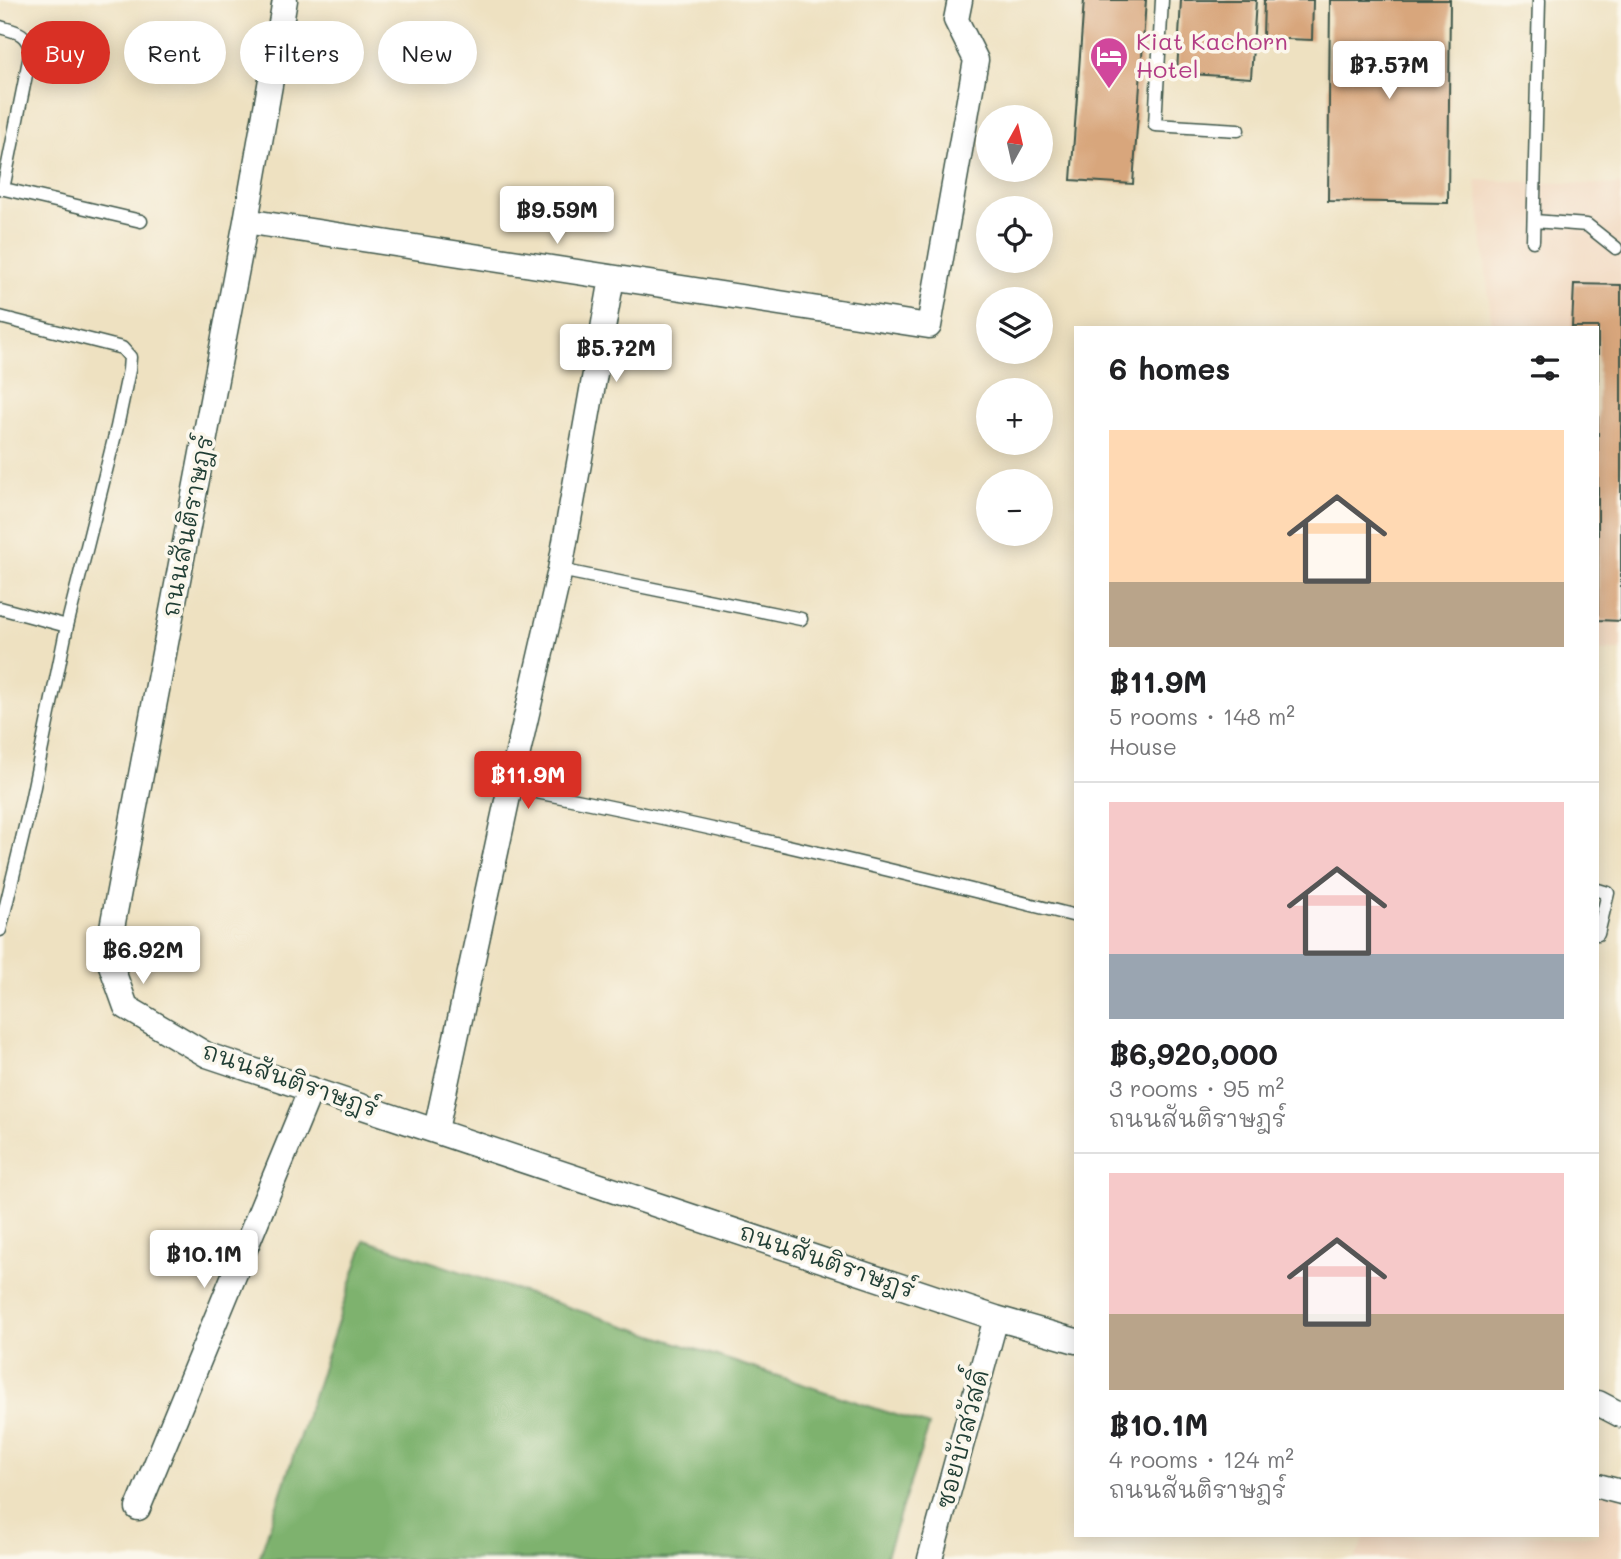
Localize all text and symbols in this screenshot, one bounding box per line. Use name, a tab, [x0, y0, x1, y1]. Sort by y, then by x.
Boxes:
chip: Buy	[21, 21, 110, 84]
chip: Rent	[124, 21, 226, 84]
chip: Filters	[240, 21, 364, 84]
chip: New	[378, 21, 477, 84]
place label: Kiat Kachorn Hotel	[1136, 25, 1288, 84]
hotel icon: Kiat Kachorn Hotel	[1088, 35, 1130, 90]
pin: ฿7.57M	[1332, 42, 1446, 101]
text: ฿7.57M	[1349, 49, 1429, 79]
north arrow	[976, 105, 1054, 182]
map controls	[976, 105, 1053, 546]
pin: ฿9.59M	[500, 187, 614, 246]
text: ฿9.59M	[516, 194, 598, 224]
button: locate	[976, 196, 1053, 273]
button: layers	[976, 287, 1053, 364]
pin: ฿5.72M	[559, 324, 673, 384]
text: ฿5.72M	[576, 332, 656, 362]
text: 6 homes	[1109, 348, 1230, 388]
icon: filters	[1526, 349, 1564, 387]
button: +	[976, 378, 1053, 455]
street label: ถนนสันติราษฎร์	[153, 432, 220, 619]
button: −	[976, 469, 1053, 546]
icon: home	[1274, 476, 1400, 602]
text: ฿11.9M	[1109, 661, 1207, 701]
text: 5 rooms · 148 m²	[1109, 701, 1295, 731]
text: House	[1109, 731, 1177, 761]
pin: ฿11.9M	[471, 752, 585, 811]
text: ฿11.9M	[490, 759, 566, 789]
icon: home	[1274, 848, 1400, 974]
pin: ฿6.92M	[86, 926, 200, 986]
text: ฿6.92M	[102, 934, 184, 964]
text: ฿6,920,000	[1109, 1033, 1278, 1073]
street label: ถนนสันติราษฎร์	[198, 1034, 383, 1124]
text: 3 rooms · 95 m²	[1109, 1073, 1284, 1103]
text: ถนนสันติราษฎร์	[1109, 1103, 1286, 1133]
street label: ถนนสันติราษฎร์	[735, 1215, 920, 1305]
icon: home	[1274, 1219, 1400, 1345]
pin: ฿10.1M	[147, 1230, 261, 1290]
text: ฿10.1M	[166, 1238, 242, 1268]
street label: ซอยบัวสวัสดิ์	[921, 1363, 995, 1512]
text: ฿10.1M	[1109, 1404, 1209, 1444]
text: 4 rooms · 124 m²	[1109, 1444, 1294, 1474]
text: ถนนสันติราษฎร์	[1109, 1474, 1286, 1504]

